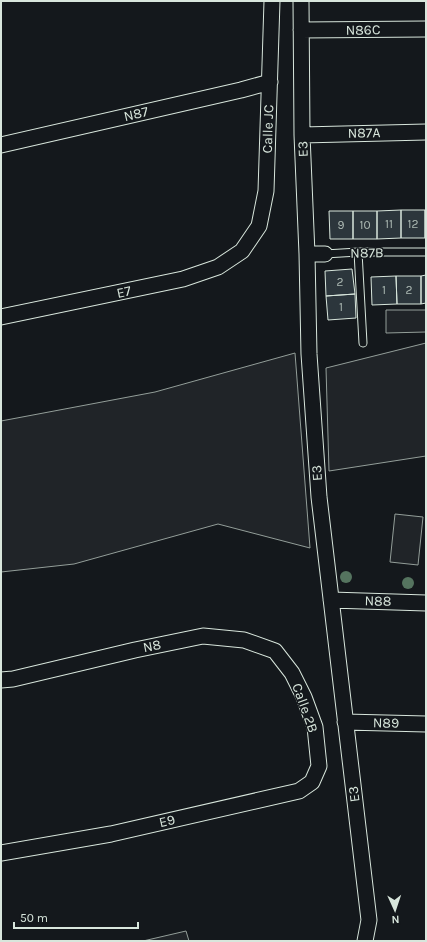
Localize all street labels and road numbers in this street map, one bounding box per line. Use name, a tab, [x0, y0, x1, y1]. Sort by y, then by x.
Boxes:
street label: N86C	[345, 21, 381, 39]
street label: N87	[122, 103, 150, 125]
street label: Calle JC	[259, 104, 277, 154]
street label: N87A	[347, 124, 381, 142]
street label: E3	[294, 141, 312, 157]
street label: N87B	[350, 244, 384, 262]
street label: E7	[115, 282, 133, 302]
street label: E3	[308, 464, 326, 482]
street label: N88	[364, 592, 392, 610]
street label: N8	[141, 636, 163, 656]
street label: Calle 2B	[288, 681, 322, 735]
street label: N89	[373, 714, 399, 732]
street label: E3	[345, 785, 363, 803]
street label: E9	[157, 811, 177, 831]

